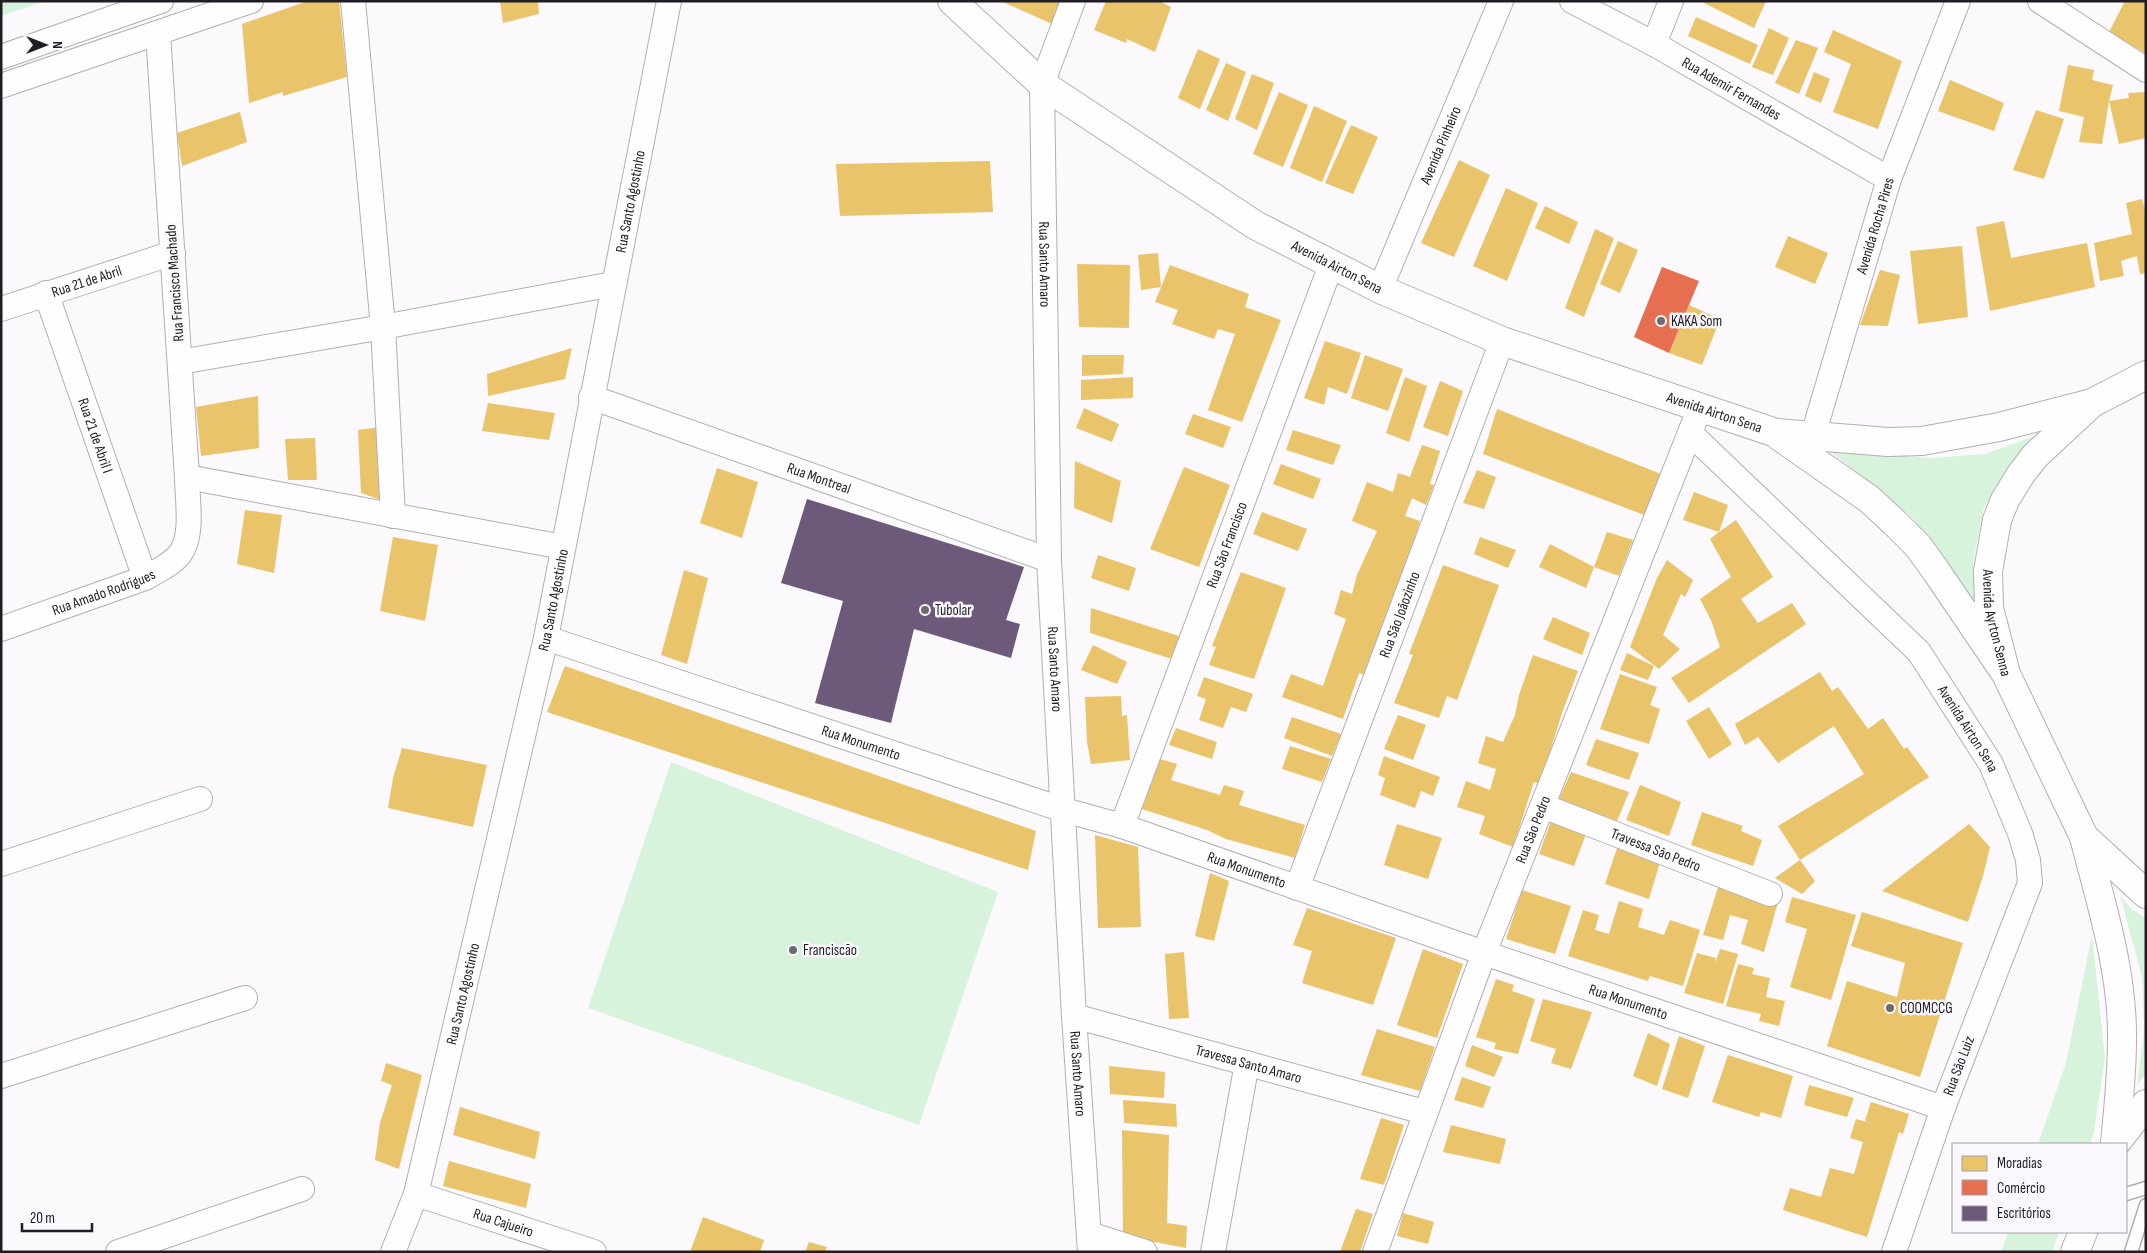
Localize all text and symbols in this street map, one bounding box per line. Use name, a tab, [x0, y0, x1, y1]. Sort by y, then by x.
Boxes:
north arrow	[20, 20, 70, 70]
text: N	[49, 41, 66, 49]
street label: Rua Ademir Fernandes	[1679, 53, 1784, 124]
street label: Avenida Pinheiro	[1415, 103, 1465, 188]
street label: Rua Santo Agostinho	[611, 149, 649, 254]
street label: Avenida Rocha Pires	[1852, 175, 1898, 277]
street label: Rua Santo Amaro	[1035, 221, 1055, 307]
street label: Rua Francisco Machado	[161, 224, 189, 342]
street label: Avenida Airton Sena	[1287, 235, 1386, 298]
street label: Rua 21 de Abril	[49, 261, 124, 301]
place label: KAKA Som	[1671, 312, 1722, 331]
marker: KAKA Som	[1655, 315, 1667, 327]
street label: Avenida Airton Sena	[1663, 387, 1765, 437]
street label: Rua 21 de Abril I	[74, 396, 117, 476]
street label: Rua Montreal	[785, 458, 853, 498]
street label: Rua São Francisco	[1202, 499, 1251, 591]
street label: Rua Santo Agostinho	[534, 547, 572, 653]
street label: Rua Amado Rodrigues	[49, 565, 159, 620]
street label: Avenida Ayrton Senna	[1978, 568, 2016, 678]
street label: Rua São Joãozinho	[1375, 569, 1424, 660]
place label: Tubolar	[935, 601, 972, 620]
marker: Tubolar	[919, 604, 931, 616]
street label: Rua Santo Amaro	[1043, 626, 1067, 712]
street label: Avenida Airton Sena	[1933, 681, 2003, 775]
street label: Rua Monumento	[819, 721, 903, 765]
street label: Rua São Pedro	[1511, 793, 1555, 866]
street label: Travessa São Pedro	[1608, 824, 1704, 876]
street label: Rua Monumento	[1205, 847, 1288, 892]
street label: Rua Santo Agostinho	[442, 941, 484, 1047]
place label: Franciscão	[803, 941, 857, 960]
marker: Franciscão	[787, 944, 799, 956]
street label: Rua Monumento	[1586, 980, 1670, 1024]
place label: COOMCCG	[1900, 999, 1953, 1018]
marker: COOMCCG	[1884, 1002, 1896, 1014]
street label: Rua Santo Amaro	[1066, 1030, 1090, 1117]
street label: Rua São Luiz	[1939, 1033, 1979, 1098]
street label: Travessa Santo Amaro	[1193, 1040, 1304, 1088]
legend	[1952, 1143, 2127, 1233]
text: Moradias	[1997, 1154, 2042, 1173]
text: Comércio	[1997, 1179, 2045, 1198]
scale bar	[22, 1200, 92, 1232]
street label: Rua Cajueiro	[471, 1204, 536, 1241]
text: Escritórios	[1997, 1204, 2051, 1223]
text: 20 m	[30, 1209, 55, 1228]

